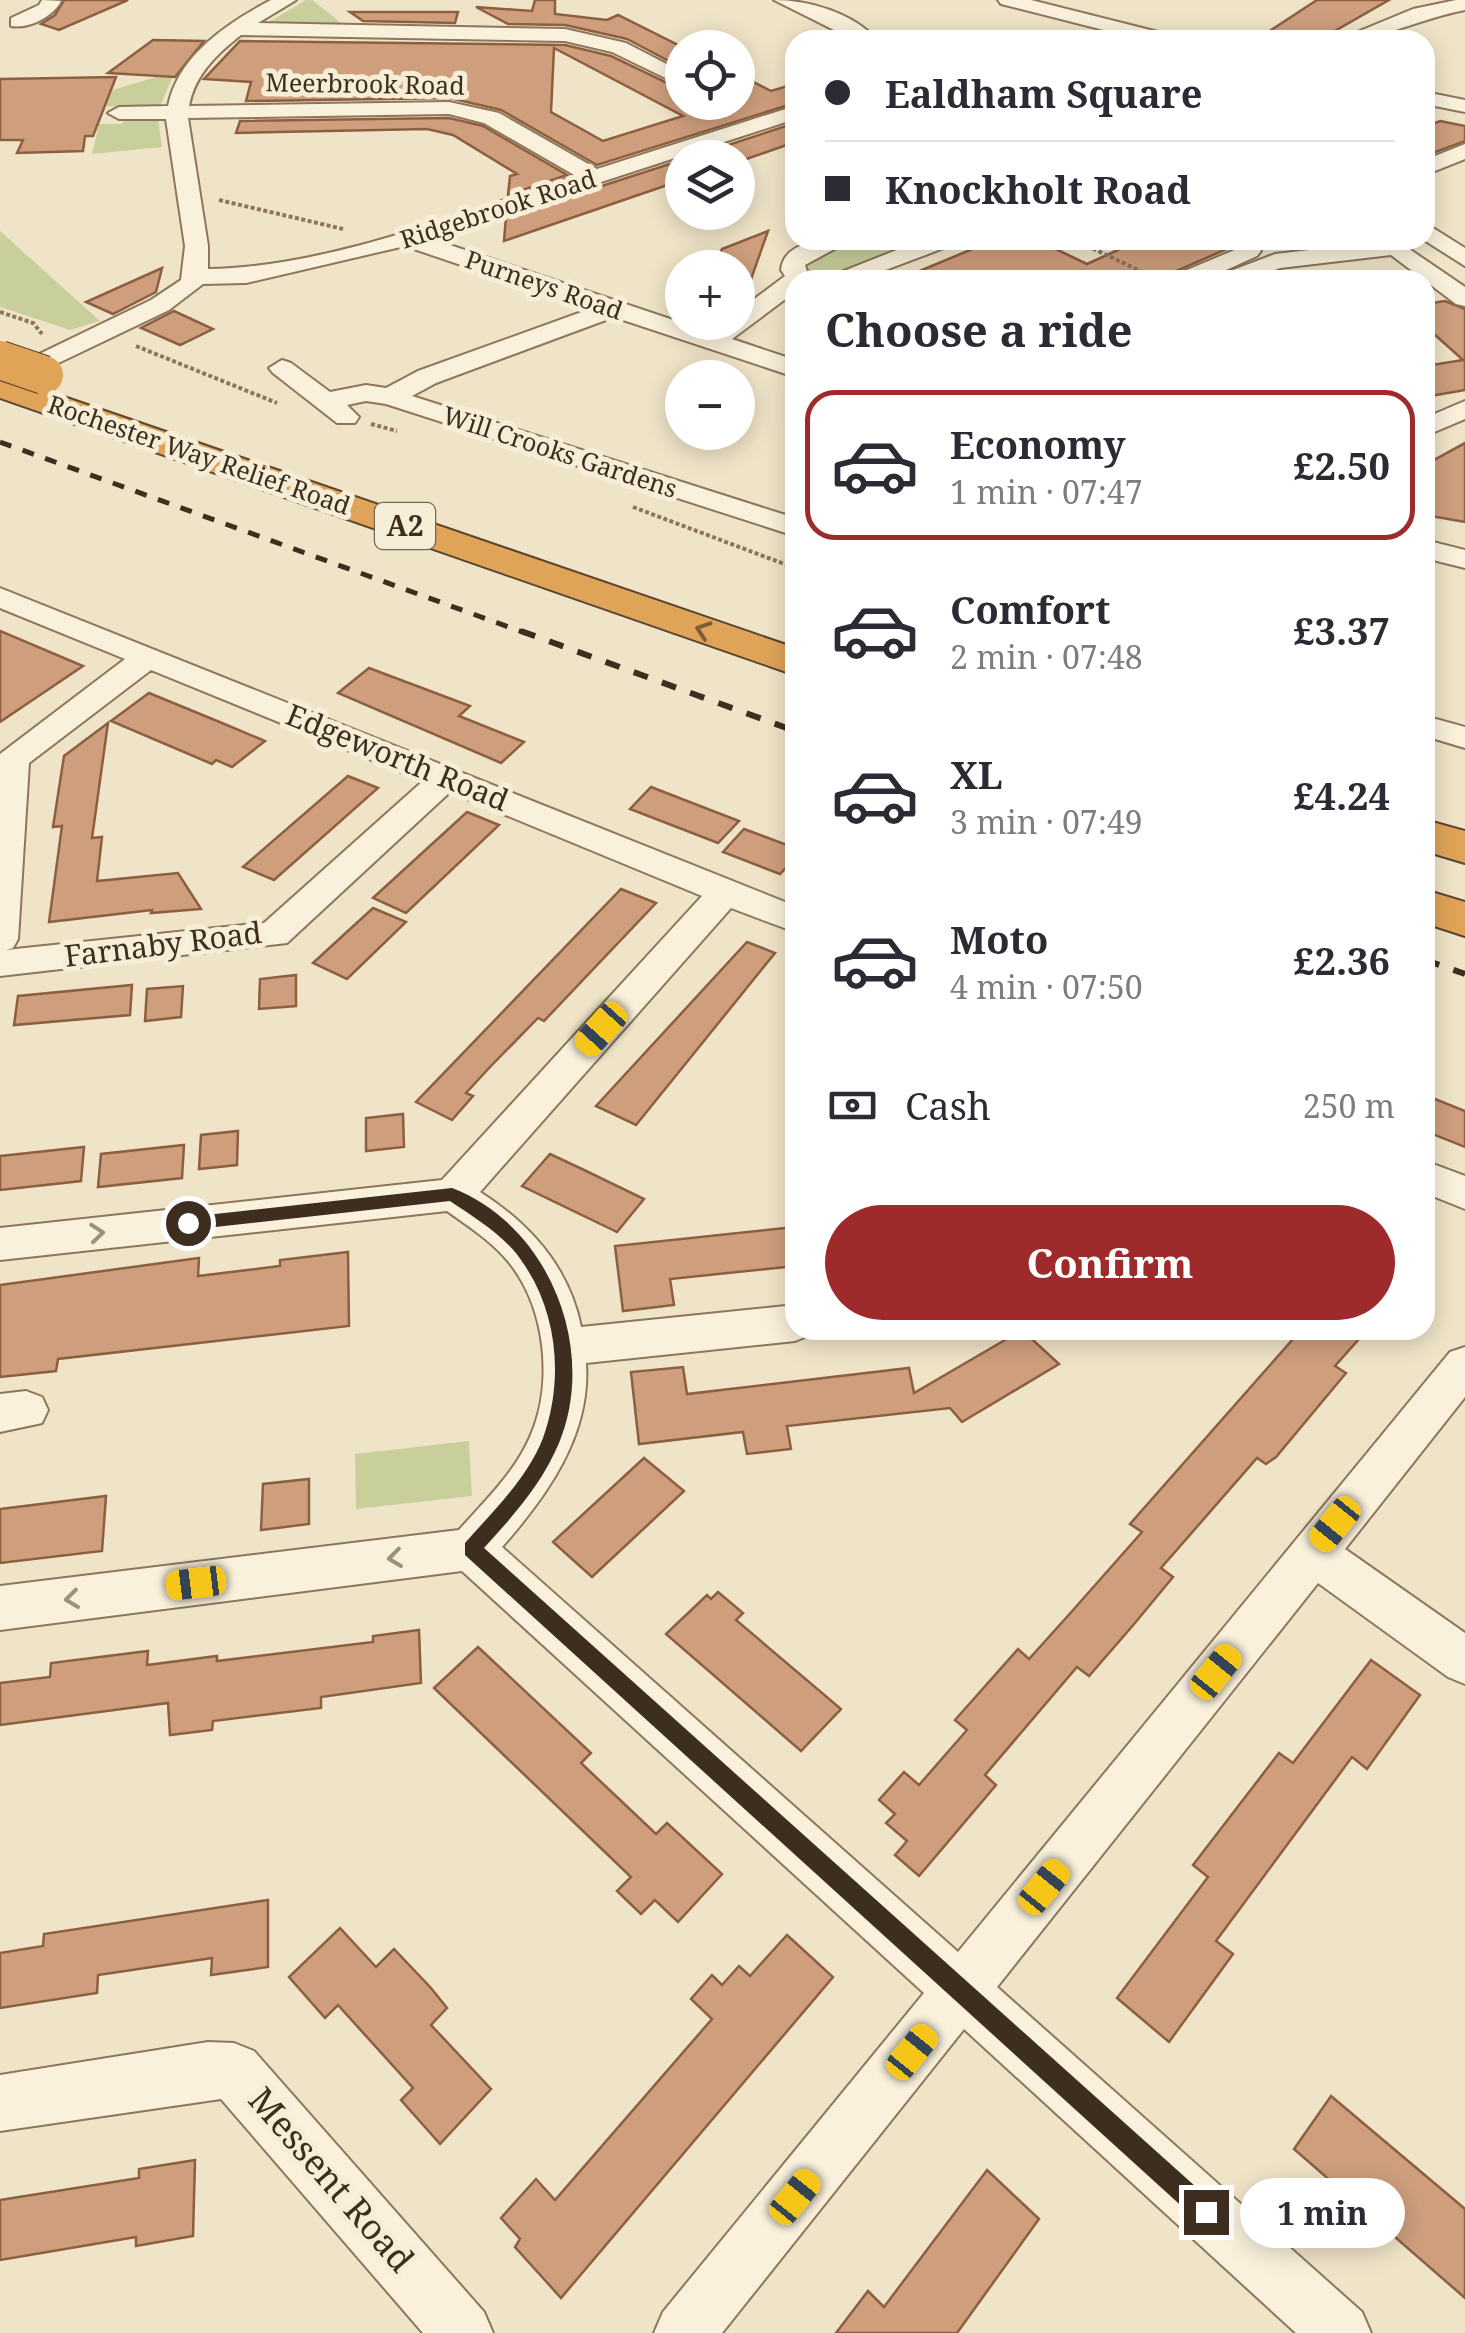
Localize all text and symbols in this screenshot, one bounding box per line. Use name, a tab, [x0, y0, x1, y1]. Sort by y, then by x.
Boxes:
map controls	[665, 30, 755, 450]
button: locate	[665, 30, 755, 120]
street label: Meerbrook Road	[265, 64, 465, 102]
text: Ealdham Square	[885, 67, 1203, 119]
button: layers	[665, 140, 755, 230]
street label: Ridgebrook Road	[395, 160, 600, 256]
text: Knockholt Road	[885, 163, 1191, 215]
street label: Purneys Road	[461, 241, 628, 327]
button: +	[665, 250, 755, 340]
text: Choose a ride	[825, 299, 1133, 360]
button: −	[665, 360, 755, 450]
street label: Rochester Way Relief Road	[44, 386, 355, 522]
street label: Will Crooks Gardens	[439, 397, 682, 505]
text: Economy	[950, 418, 1126, 470]
icon: car	[830, 420, 920, 510]
text: £2.50	[1293, 439, 1390, 491]
text: 1 min · 07:47	[950, 470, 1143, 513]
road number: A2	[375, 503, 435, 549]
text: Comfort	[950, 583, 1110, 635]
icon: car	[830, 585, 920, 675]
text: £3.37	[1293, 604, 1390, 656]
one-way arrow	[695, 621, 712, 642]
text: 2 min · 07:48	[950, 635, 1143, 678]
street label: Edgeworth Road	[280, 693, 515, 820]
text: XL	[950, 748, 1003, 800]
icon: car	[830, 750, 920, 840]
text: £4.24	[1293, 769, 1390, 821]
text: 3 min · 07:49	[950, 800, 1143, 843]
street label: Farnaby Road	[62, 911, 264, 976]
text: Moto	[950, 913, 1048, 965]
icon: car	[830, 915, 920, 1005]
text: £2.36	[1293, 934, 1390, 986]
text: 4 min · 07:50	[950, 965, 1143, 1008]
car	[570, 997, 632, 1061]
icon: cash	[825, 1078, 880, 1133]
text: Cash	[905, 1079, 991, 1131]
text: 250 m	[1303, 1084, 1395, 1127]
route start	[166, 1201, 211, 1246]
button: Confirm	[825, 1205, 1395, 1320]
one-way arrow	[89, 1223, 105, 1244]
car	[1304, 1491, 1366, 1557]
one-way arrow	[386, 1547, 403, 1568]
car	[164, 1564, 228, 1602]
one-way arrow	[64, 1588, 80, 1609]
car	[1185, 1639, 1247, 1705]
car	[1013, 1854, 1075, 1920]
car	[881, 2019, 943, 2085]
street label: Messent Road	[239, 2077, 425, 2281]
car	[764, 2164, 826, 2230]
callout: 1 min	[1241, 2177, 1406, 2247]
route end	[1184, 2190, 1229, 2235]
text: 1 min	[1277, 2191, 1368, 2234]

